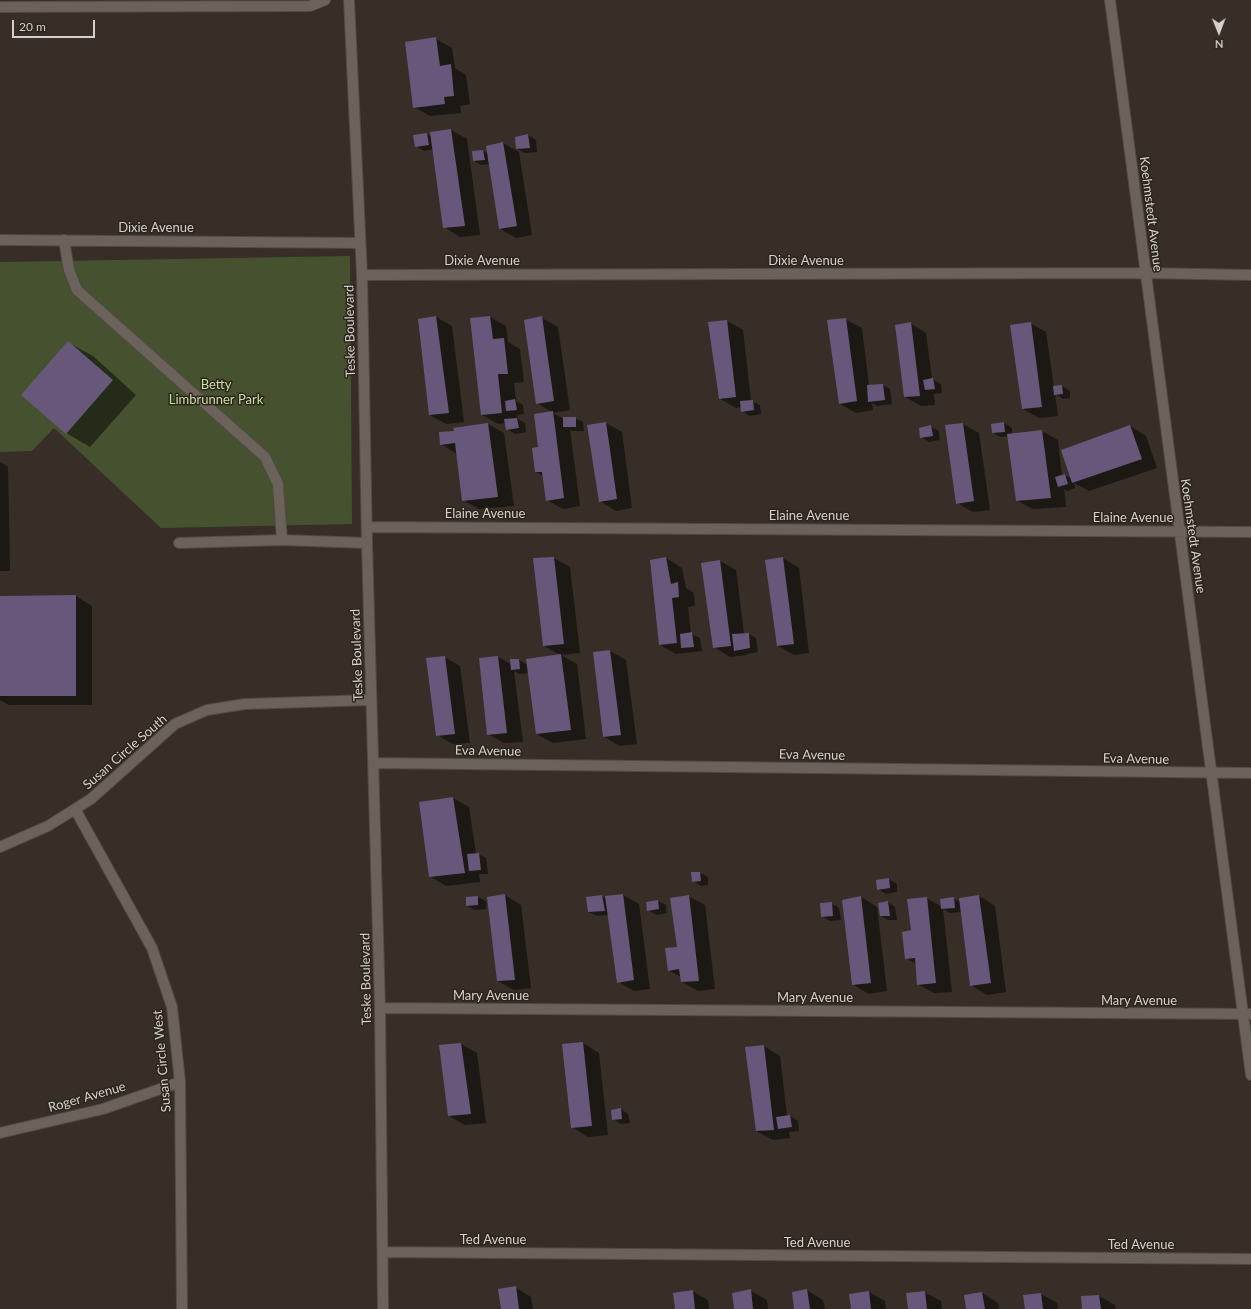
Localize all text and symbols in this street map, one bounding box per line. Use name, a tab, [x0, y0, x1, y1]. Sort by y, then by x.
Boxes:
scale bar	[14, 12, 97, 38]
north arrow	[1199, 12, 1239, 52]
text: 20 m	[19, 19, 46, 34]
text: N	[1215, 38, 1224, 51]
street label: Koehmstedt Avenue	[1136, 156, 1166, 272]
street label: Dixie Avenue	[118, 220, 194, 236]
street label: Dixie Avenue	[444, 253, 520, 269]
street label: Dixie Avenue	[768, 253, 844, 269]
street label: Teske Boulevard	[341, 285, 359, 377]
park label: Betty Limbrunner Park	[169, 377, 263, 408]
street label: Koehmstedt Avenue	[1177, 478, 1209, 594]
street label: Elaine Avenue	[445, 506, 525, 522]
street label: Elaine Avenue	[769, 508, 849, 524]
street label: Elaine Avenue	[1093, 510, 1173, 526]
street label: Teske Boulevard	[348, 609, 366, 701]
street label: Susan Circle South	[80, 711, 170, 793]
street label: Eva Avenue	[455, 743, 521, 759]
street label: Eva Avenue	[779, 747, 845, 763]
street label: Eva Avenue	[1103, 751, 1169, 767]
street label: Teske Boulevard	[357, 933, 375, 1025]
street label: Mary Avenue	[453, 988, 529, 1004]
street label: Mary Avenue	[777, 990, 853, 1006]
street label: Mary Avenue	[1101, 993, 1177, 1009]
street label: Susan Circle West	[150, 1009, 174, 1113]
street label: Roger Avenue	[47, 1079, 127, 1115]
street label: Ted Avenue	[460, 1232, 526, 1248]
street label: Ted Avenue	[784, 1235, 850, 1251]
street label: Ted Avenue	[1108, 1237, 1174, 1253]

